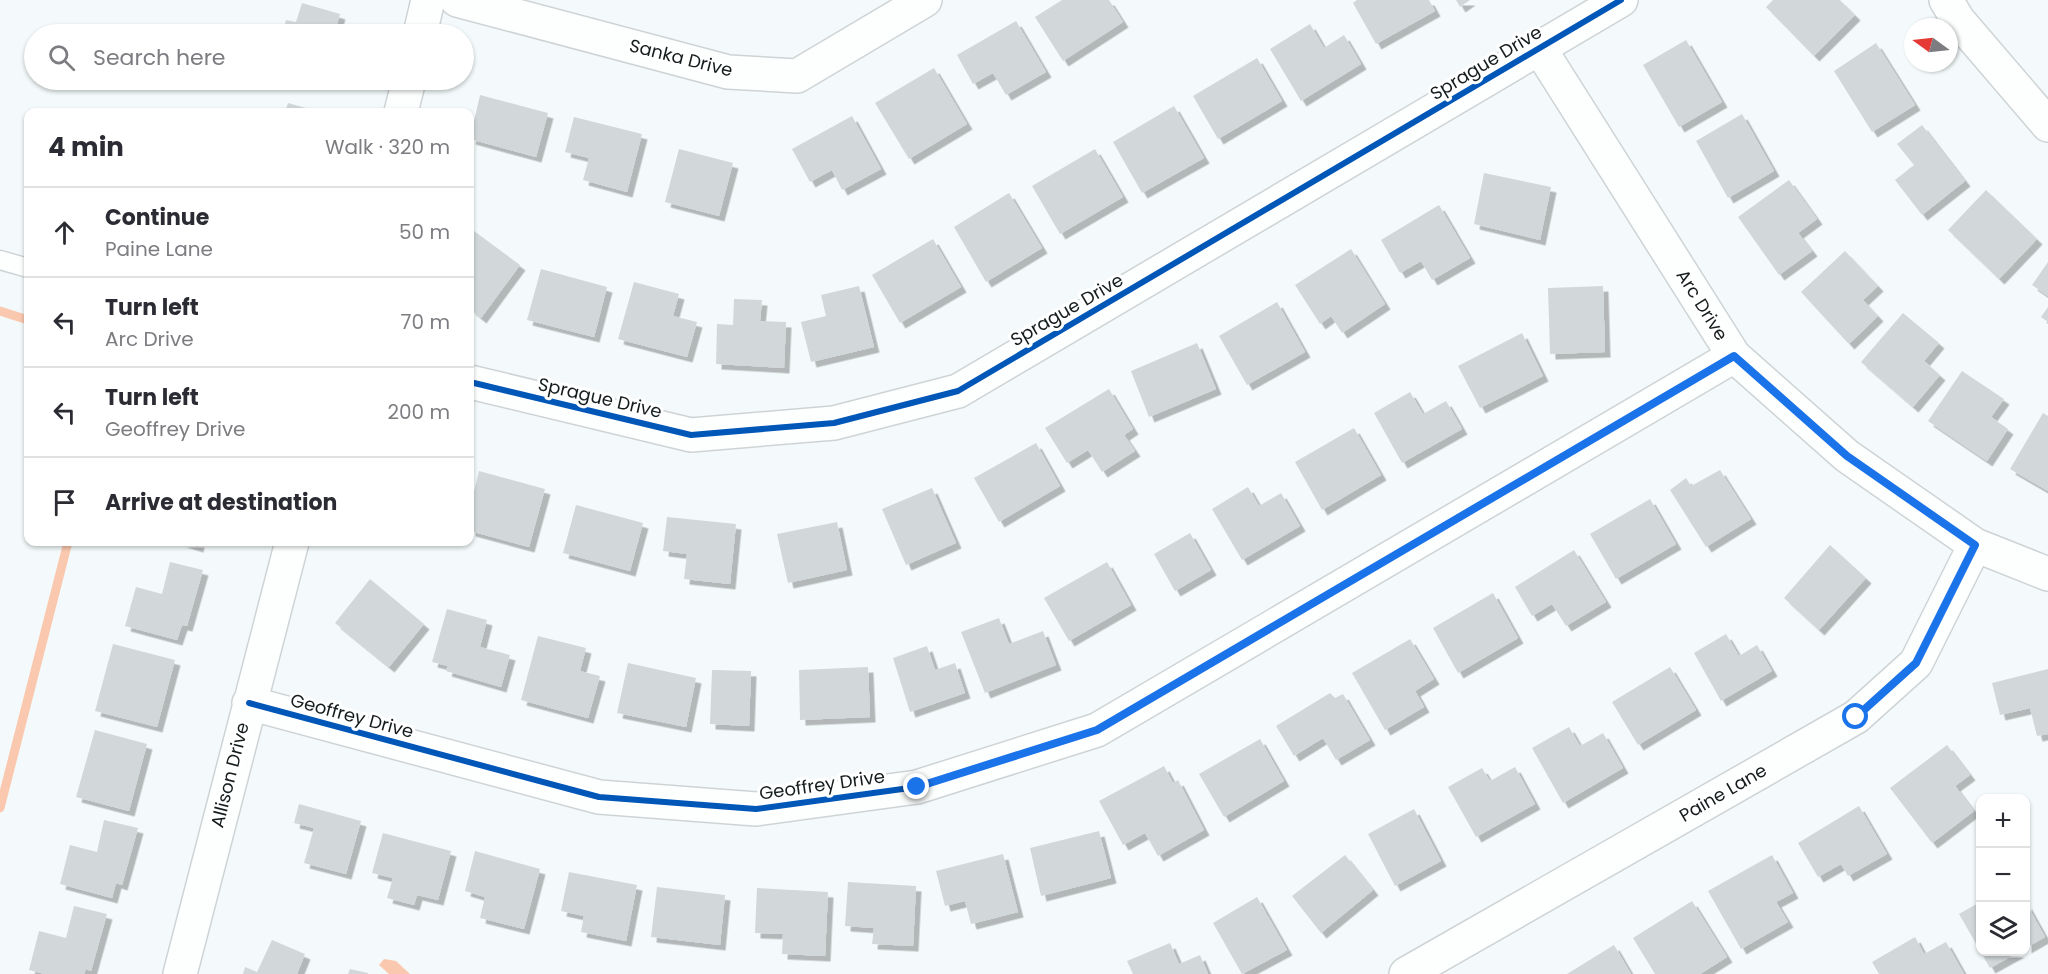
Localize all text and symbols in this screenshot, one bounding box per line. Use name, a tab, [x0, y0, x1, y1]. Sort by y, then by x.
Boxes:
north arrow	[1904, 18, 1958, 72]
street label: Sprague Drive	[1425, 19, 1546, 106]
search box	[24, 24, 474, 90]
street label: Sanka Drive	[627, 33, 735, 82]
icon: search	[45, 41, 78, 74]
text: Search here	[93, 42, 226, 73]
text: 4 min	[48, 129, 124, 165]
text: Walk · 320 m	[325, 133, 450, 161]
text: Continue	[105, 202, 209, 233]
icon: ahead	[48, 216, 81, 249]
text: 50 m	[399, 218, 450, 246]
text: Paine Lane	[105, 235, 213, 263]
street label: Arc Drive	[1671, 264, 1734, 345]
street label: Sprague Drive	[1006, 267, 1128, 352]
text: Turn left	[105, 292, 199, 323]
icon: left	[48, 306, 81, 339]
text: 70 m	[401, 308, 450, 336]
text: Arc Drive	[105, 325, 194, 353]
street label: Sprague Drive	[536, 371, 665, 424]
text: Turn left	[105, 382, 199, 413]
icon: left	[48, 396, 81, 429]
text: 200 m	[387, 398, 450, 426]
text: Geoffrey Drive	[105, 415, 246, 443]
icon: arrive	[48, 486, 81, 519]
text: Arrive at destination	[105, 487, 337, 518]
street label: Geoffrey Drive	[288, 687, 416, 744]
route start	[1842, 703, 1868, 729]
street label: Allison Drive	[204, 720, 255, 830]
street label: Paine Lane	[1674, 757, 1771, 828]
street label: Geoffrey Drive	[758, 763, 886, 806]
route end	[903, 773, 929, 799]
map controls	[1976, 794, 2030, 956]
button: +	[1976, 794, 2030, 848]
button: −	[1976, 848, 2030, 902]
button: layers	[1976, 902, 2030, 956]

